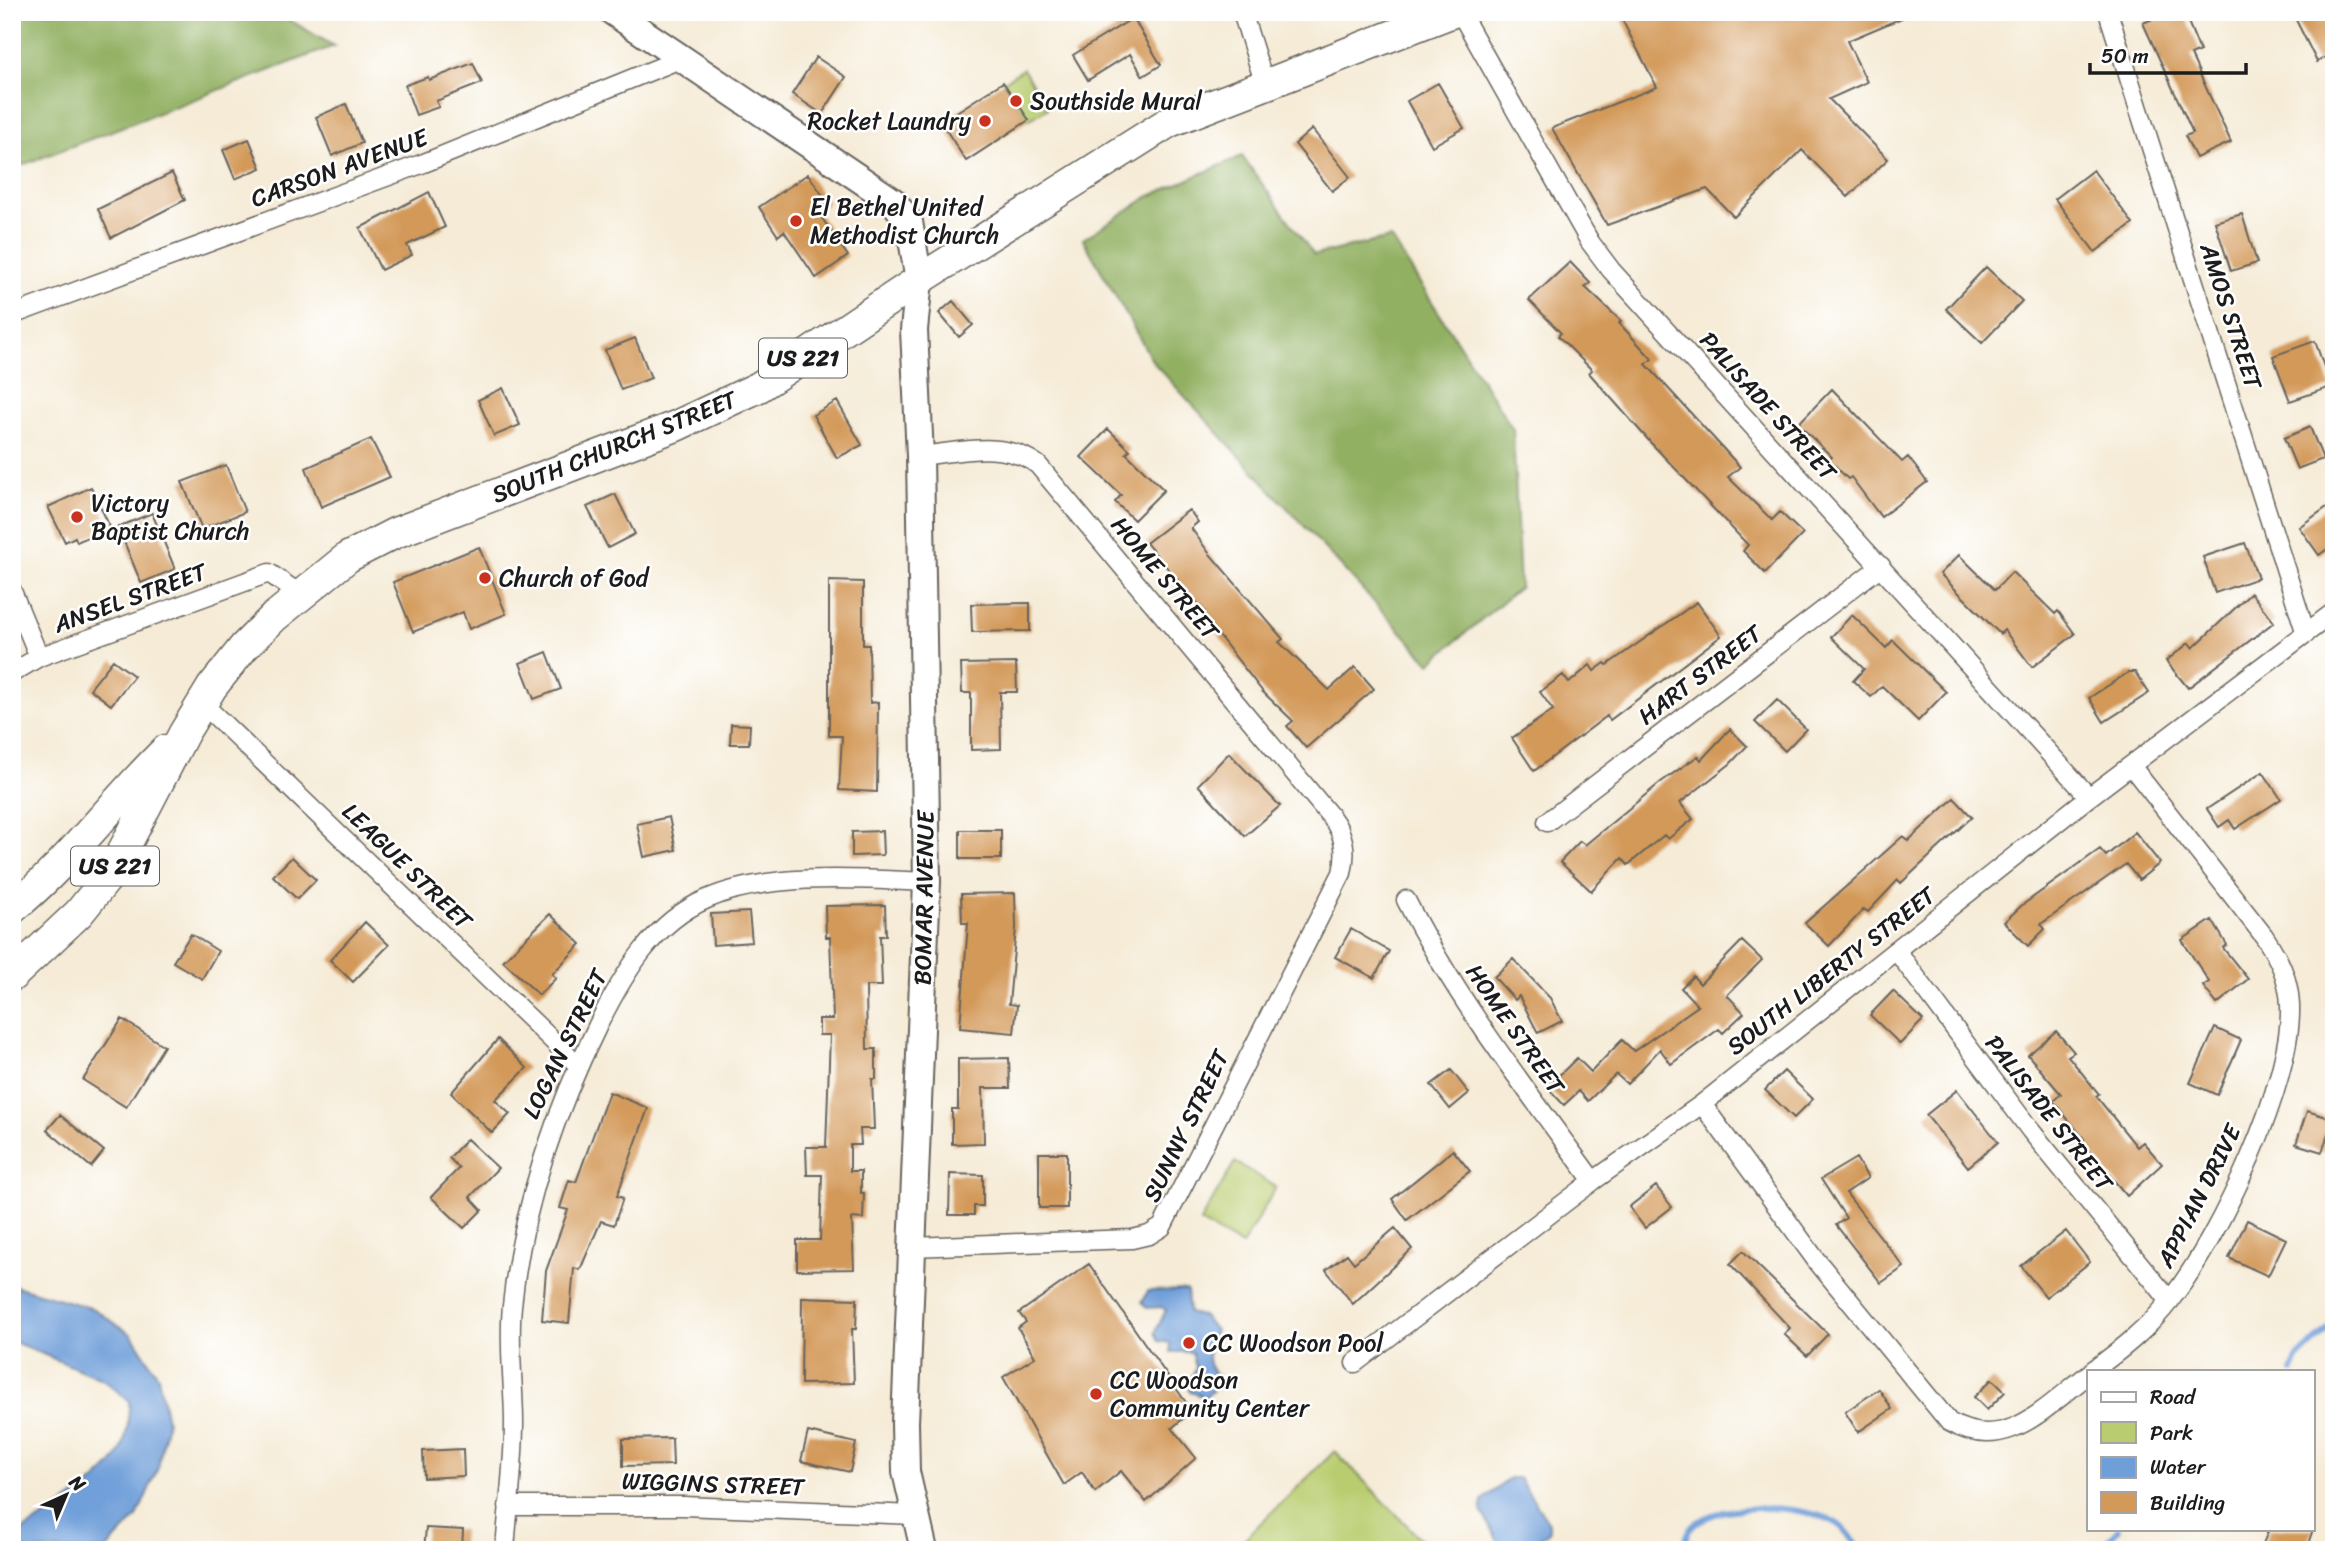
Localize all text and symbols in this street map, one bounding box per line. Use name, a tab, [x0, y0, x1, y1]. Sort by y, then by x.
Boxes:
scale bar	[2090, 32, 2246, 76]
text: 50 m	[2101, 37, 2149, 75]
place label: Southside Mural	[1030, 80, 1203, 122]
marker: Southside Mural	[1008, 93, 1024, 109]
place label: Rocket Laundry	[807, 100, 972, 142]
marker: Rocket Laundry	[977, 113, 993, 129]
street label: CARSON AVENUE	[245, 116, 435, 219]
place label: El Bethel United Methodist Church	[810, 186, 999, 256]
marker: El Bethel United Methodist Church	[788, 213, 804, 229]
street label: AMOS STREET	[2187, 237, 2275, 397]
street label: PALISADE STREET	[1689, 321, 1848, 492]
road number: US 221	[759, 338, 847, 378]
street label: SOUTH CHURCH STREET	[485, 378, 745, 515]
place label: Victory Baptist Church	[91, 482, 249, 552]
street label: HOME STREET	[1100, 506, 1231, 651]
marker: Victory Baptist Church	[69, 509, 85, 525]
street label: ANSEL STREET	[47, 550, 214, 645]
place label: Church of God	[499, 557, 650, 599]
marker: Church of God	[477, 570, 493, 586]
street label: HART STREET	[1628, 613, 1773, 736]
street label: LEAGUE STREET	[332, 792, 484, 941]
street label: BOMAR AVENUE	[901, 809, 947, 986]
road number: US 221	[71, 846, 159, 886]
street label: SOUTH LIBERTY STREET	[1717, 874, 1946, 1066]
street label: HOME STREET	[1454, 955, 1577, 1105]
street label: LOGAN STREET	[511, 960, 620, 1126]
street label: PALISADE STREET	[1974, 1025, 2125, 1202]
street label: SUNNY STREET	[1131, 1041, 1242, 1209]
street label: APPIAN DRIVE	[2144, 1115, 2254, 1276]
place label: CC Woodson Pool	[1203, 1322, 1385, 1364]
marker: CC Woodson Pool	[1181, 1335, 1197, 1351]
place label: CC Woodson Community Center	[1110, 1359, 1311, 1429]
legend	[2087, 1370, 2314, 1530]
text: Road	[2150, 1378, 2197, 1416]
marker: CC Woodson Community Center	[1088, 1386, 1104, 1402]
text: Park	[2150, 1414, 2193, 1452]
text: Water	[2150, 1448, 2207, 1486]
north arrow	[32, 1460, 102, 1530]
street label: WIGGINS STREET	[621, 1460, 807, 1508]
text: N	[61, 1466, 94, 1500]
text: Building	[2150, 1484, 2226, 1522]

